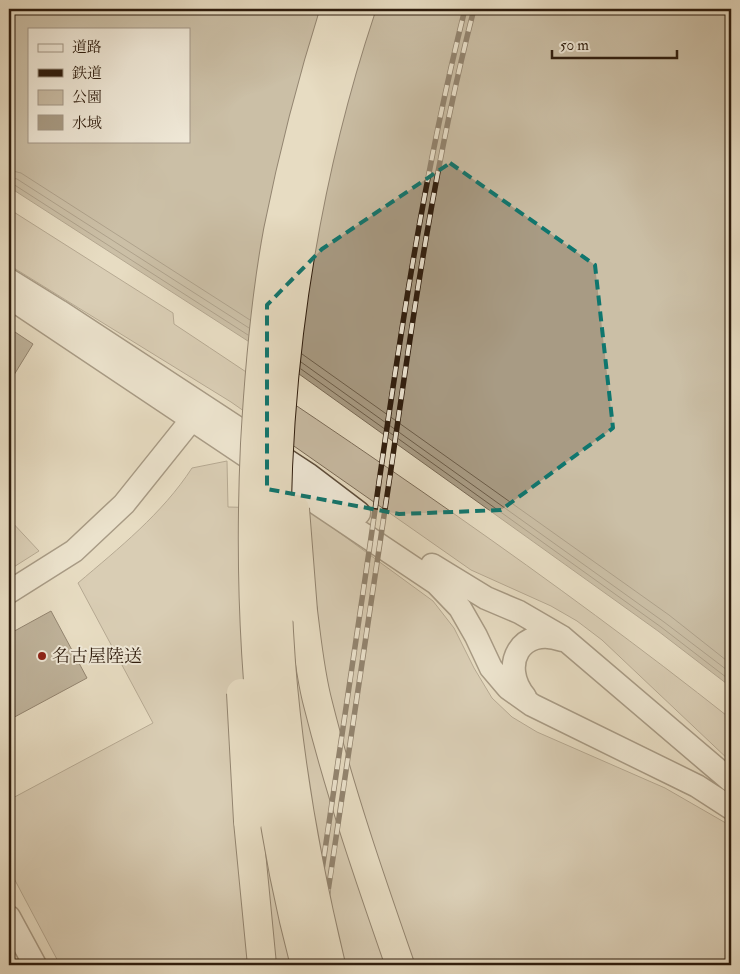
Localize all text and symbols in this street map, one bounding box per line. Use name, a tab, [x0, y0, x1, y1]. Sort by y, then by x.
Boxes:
legend	[28, 28, 190, 142]
scale bar	[552, 28, 678, 60]
text: 50 m	[560, 36, 589, 55]
text: 道路	[72, 38, 102, 57]
text: 鉄道	[72, 64, 102, 83]
text: 公園	[72, 88, 102, 107]
text: 水域	[72, 114, 102, 133]
place label: 名古屋陸送	[52, 645, 142, 668]
marker: 名古屋陸送	[36, 650, 48, 662]

